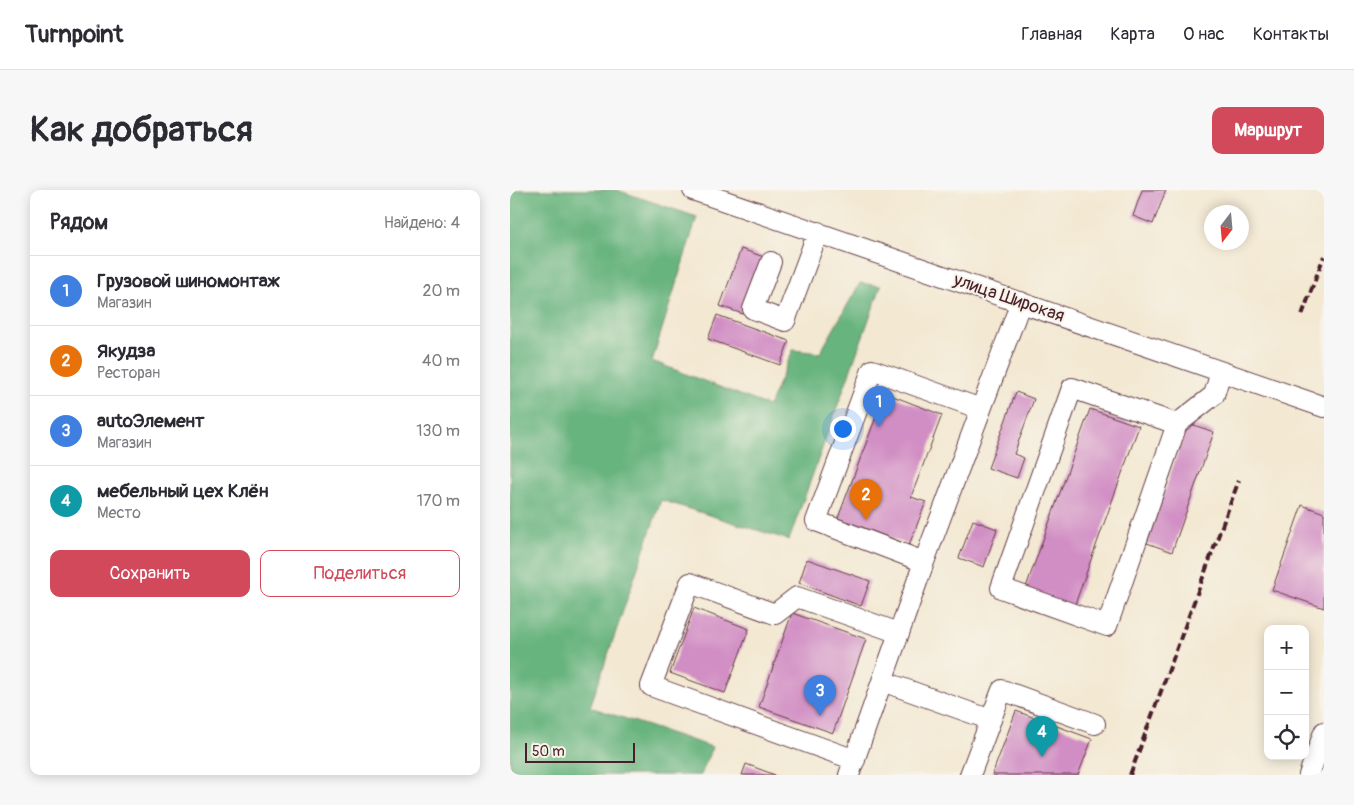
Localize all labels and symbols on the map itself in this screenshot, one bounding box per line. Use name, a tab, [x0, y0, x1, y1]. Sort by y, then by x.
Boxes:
north arrow	[1204, 205, 1249, 250]
street label: улица Широкая	[950, 268, 1067, 328]
pin: 1	[863, 386, 895, 427]
your location	[830, 416, 856, 442]
pin: 2	[850, 479, 882, 520]
pin: 3	[804, 675, 836, 716]
pin: 4	[1026, 716, 1058, 757]
scale bar	[525, 740, 635, 763]

